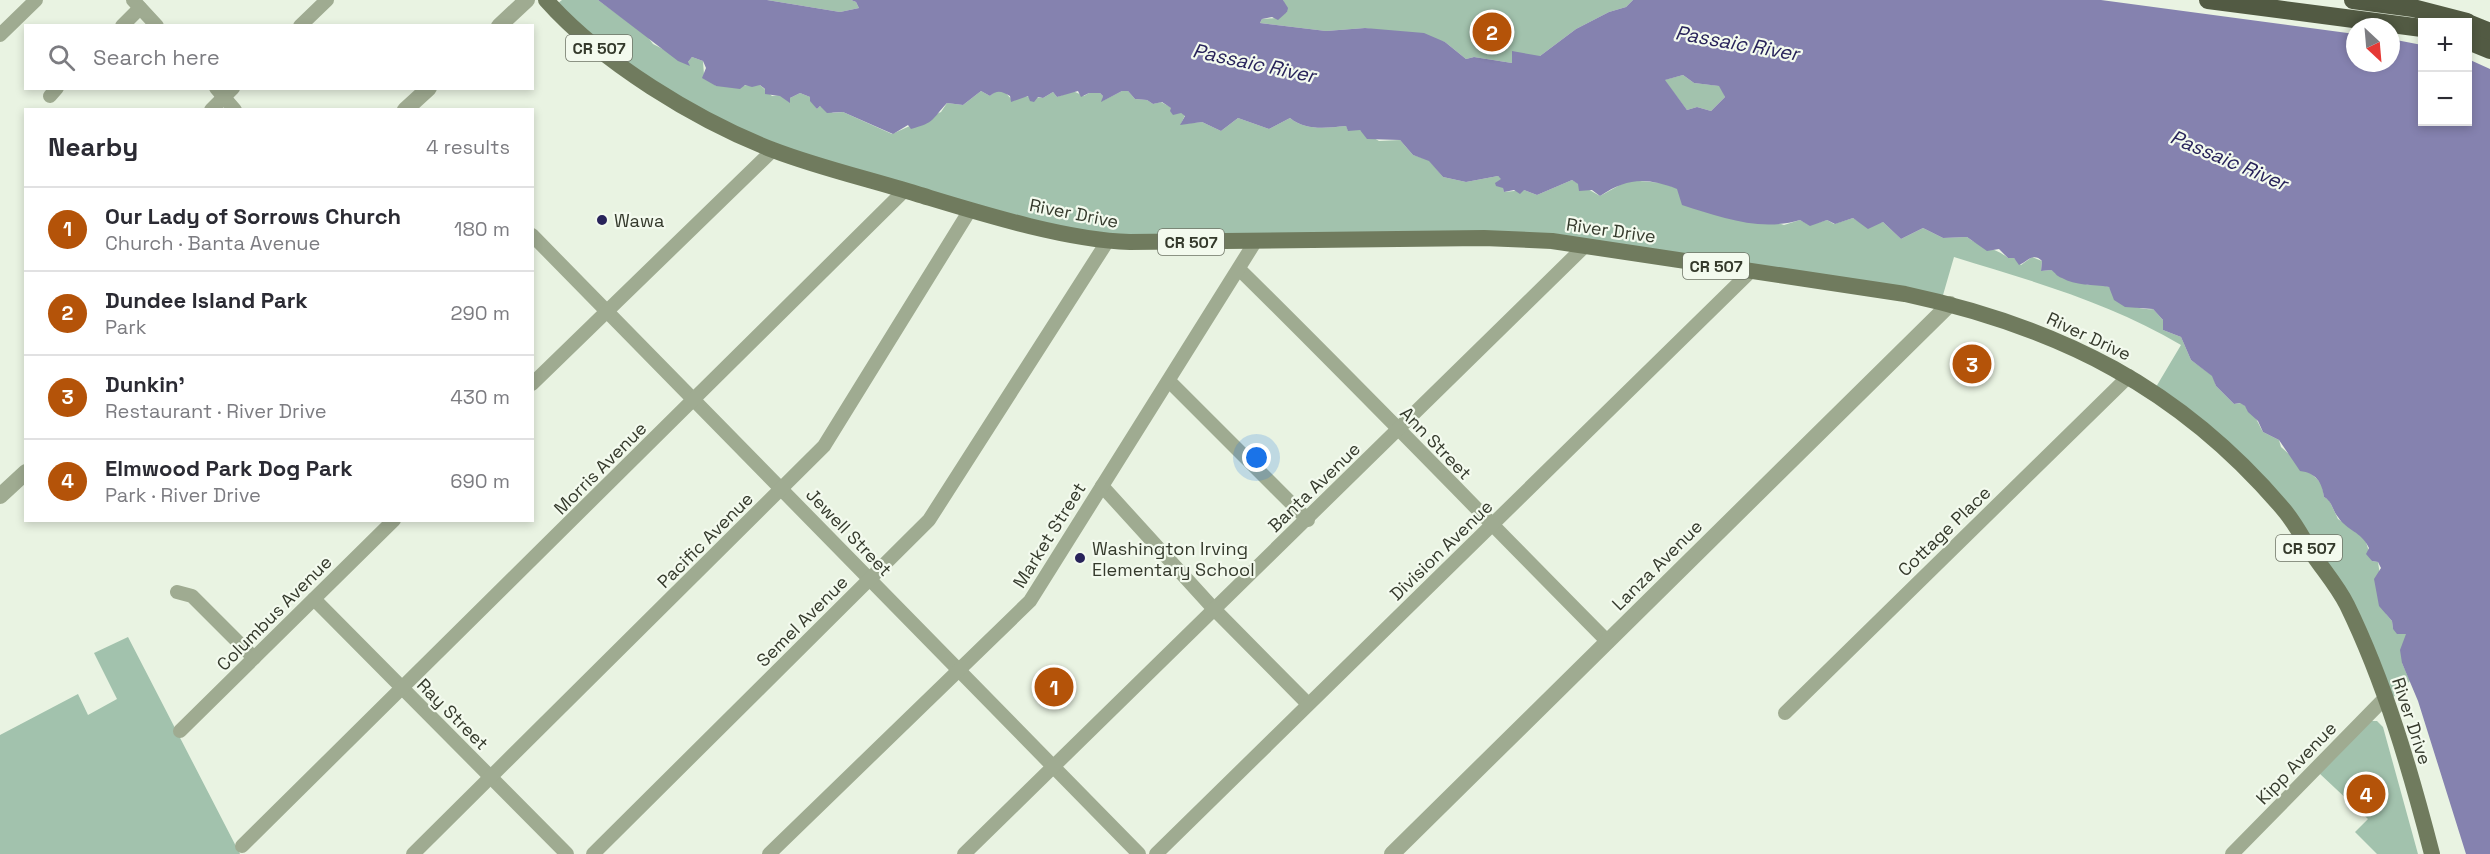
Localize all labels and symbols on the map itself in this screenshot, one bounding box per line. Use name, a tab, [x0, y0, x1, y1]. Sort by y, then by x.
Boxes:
pin: 2	[1472, 9, 1512, 54]
north arrow	[2346, 18, 2400, 72]
water label: Passaic River	[1673, 19, 1803, 67]
road number: CR 507	[566, 35, 632, 61]
water label: Passaic River	[1190, 37, 1320, 89]
water label: Passaic River	[2166, 124, 2294, 197]
street label: River Drive	[1027, 193, 1121, 233]
place label: Wawa	[614, 209, 664, 232]
street label: River Drive	[1565, 212, 1657, 248]
marker: Wawa	[595, 213, 609, 227]
road number: CR 507	[1158, 229, 1224, 255]
road number: CR 507	[1683, 253, 1749, 279]
street label: River Drive	[2043, 306, 2135, 366]
pin: 3	[1952, 342, 1992, 386]
street label: Ann Street	[1395, 402, 1477, 484]
street label: Morris Avenue	[549, 417, 651, 519]
street label: Banta Avenue	[1263, 437, 1365, 537]
your location	[1242, 443, 1271, 472]
street label: Market Street	[1007, 478, 1091, 592]
street label: Cottage Place	[1893, 481, 1995, 581]
street label: Jewell Street	[801, 483, 897, 581]
street label: Pacific Avenue	[652, 487, 758, 593]
street label: Division Avenue	[1385, 495, 1497, 605]
street label: Lanza Avenue	[1607, 515, 1707, 615]
road number: CR 507	[2276, 535, 2342, 561]
place label: Washington Irving Elementary School	[1092, 537, 1255, 581]
street label: Columbus Avenue	[212, 551, 336, 675]
marker: Washington Irving Elementary School	[1073, 551, 1087, 565]
street label: Semel Avenue	[751, 570, 853, 672]
pin: 1	[1034, 664, 1074, 710]
street label: Ray Street	[412, 673, 494, 755]
street label: River Drive	[2387, 675, 2437, 767]
street label: Kipp Avenue	[2251, 717, 2341, 809]
pin: 4	[2346, 772, 2386, 816]

